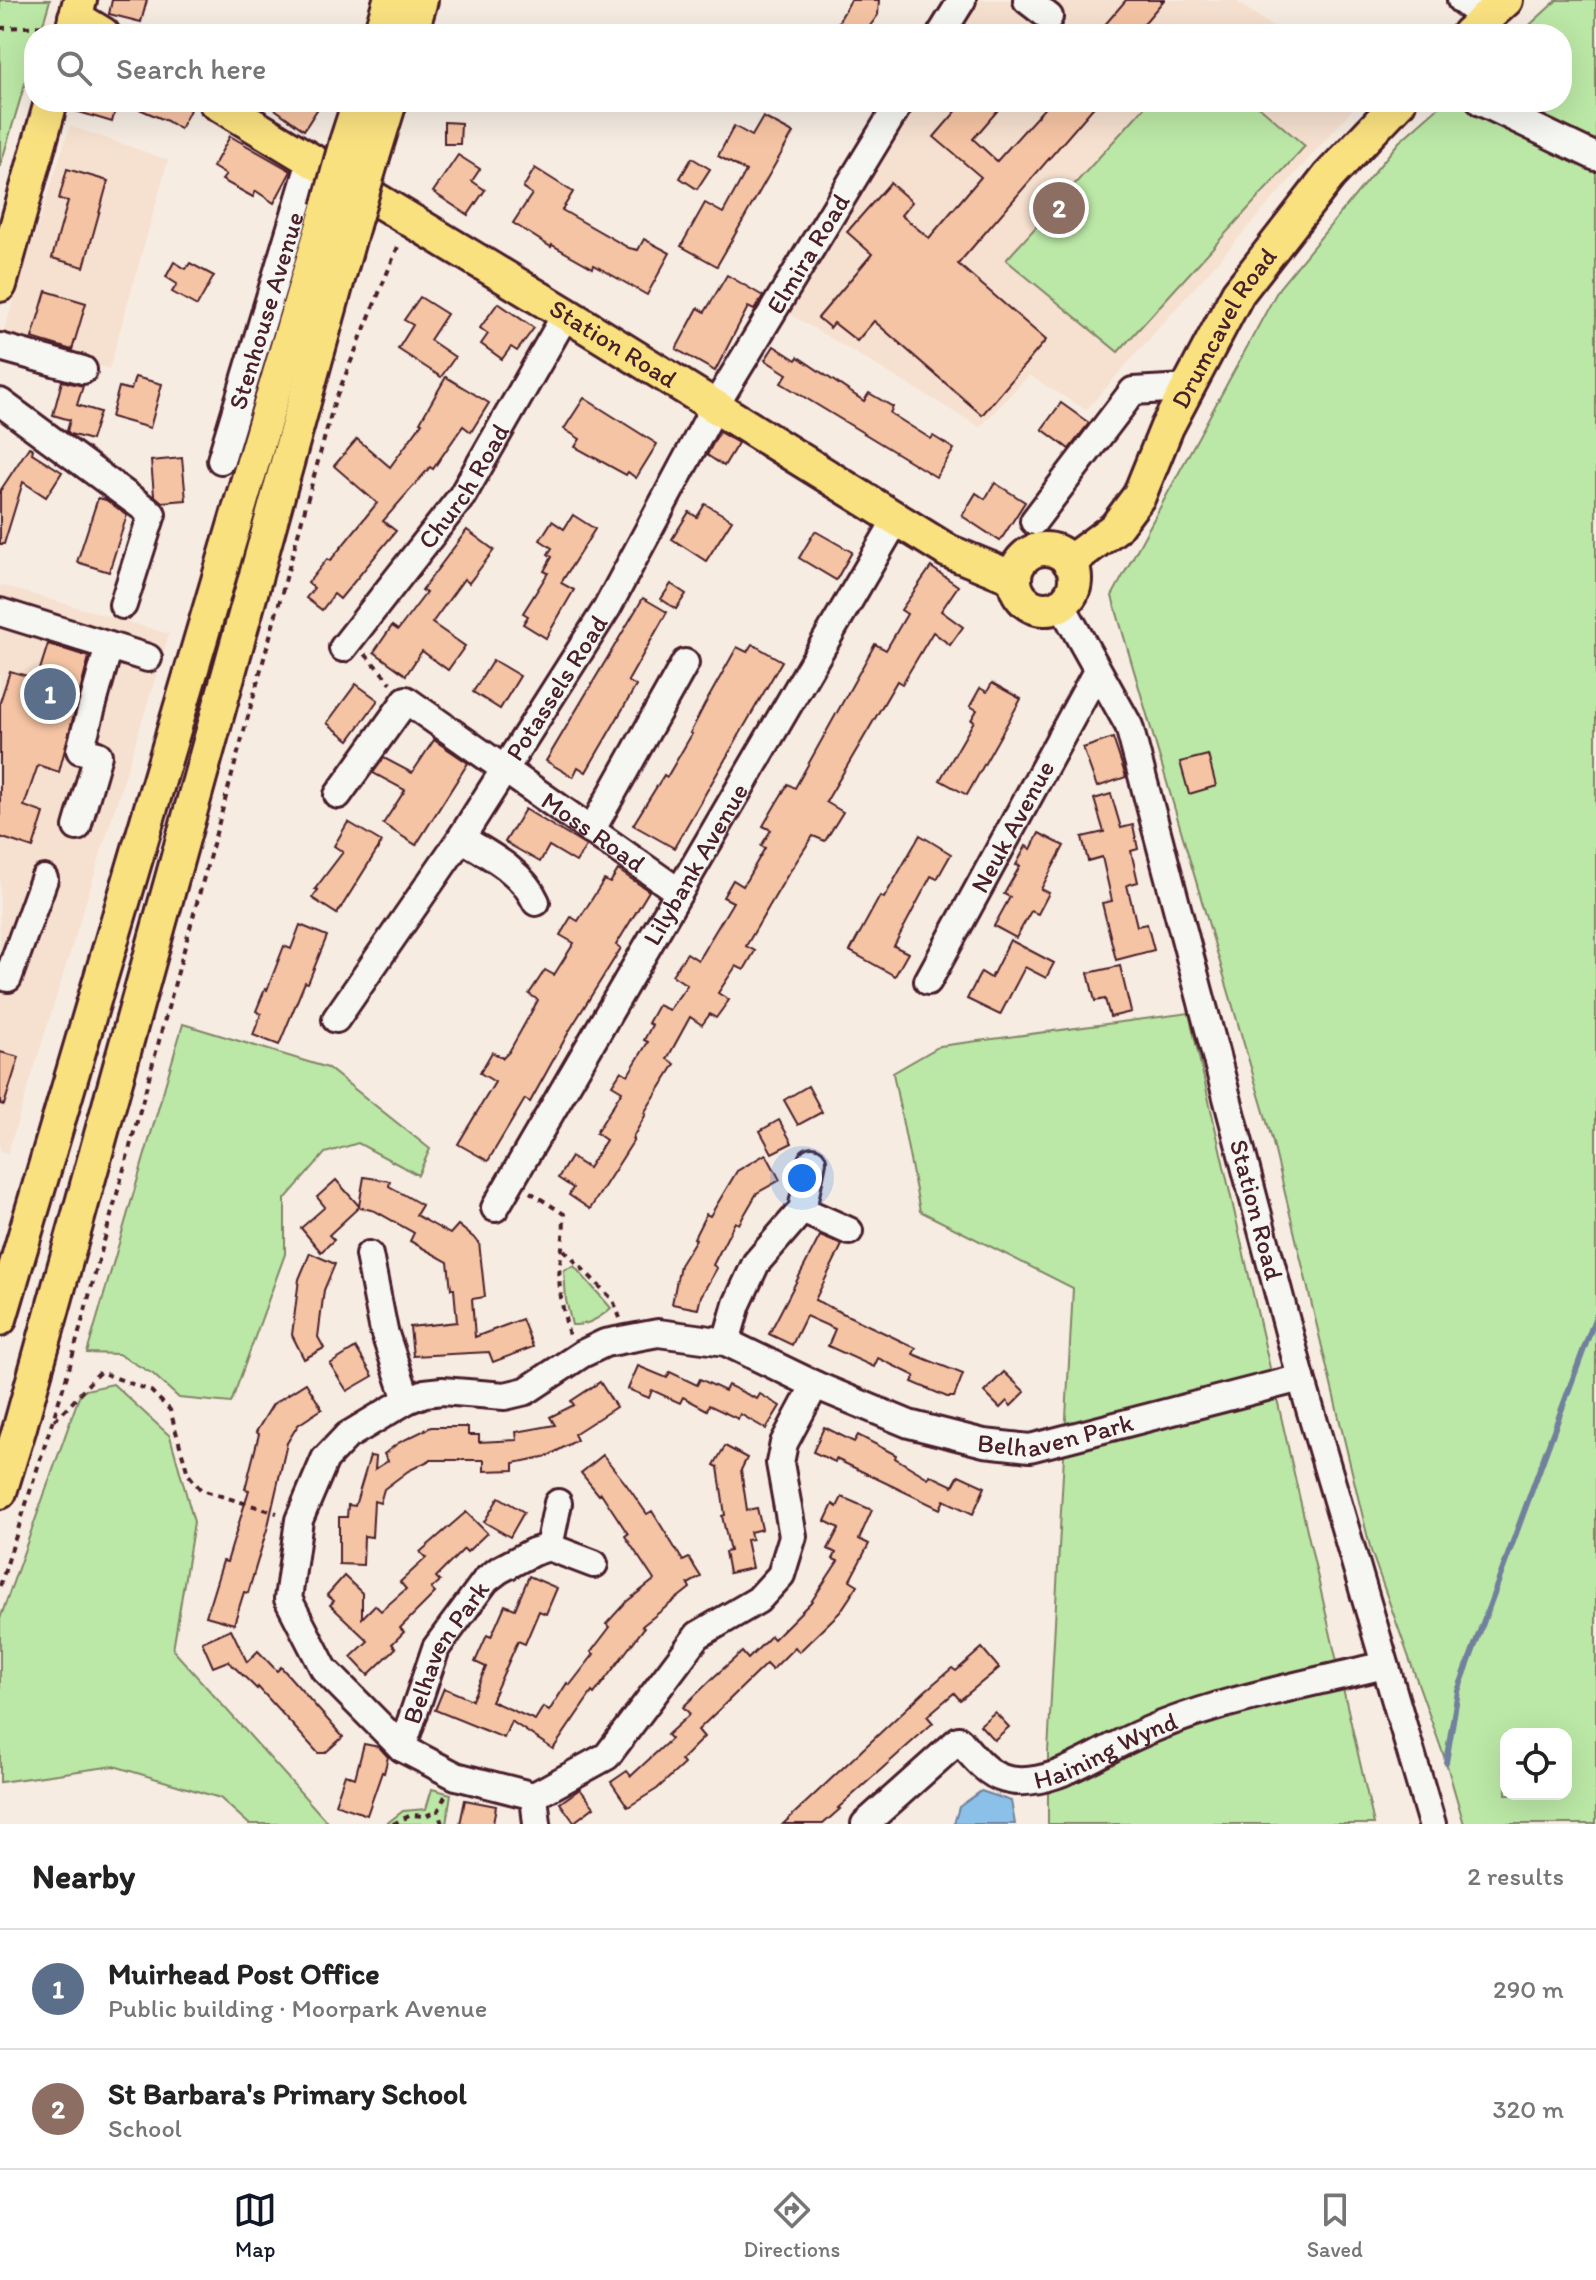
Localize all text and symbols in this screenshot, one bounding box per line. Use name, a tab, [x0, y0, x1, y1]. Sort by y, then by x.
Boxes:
search box	[24, 24, 1572, 112]
icon: search	[52, 46, 96, 90]
text: Search here	[116, 50, 266, 87]
pin: 2	[1033, 178, 1085, 238]
street label: Elmira Road	[759, 187, 857, 320]
street label: Stenhouse Avenue	[221, 208, 311, 413]
street label: Drumcavel Road	[1164, 241, 1283, 414]
street label: Station Road	[544, 292, 684, 395]
street label: Church Road	[411, 418, 516, 555]
street label: Potassels Road	[498, 609, 614, 766]
pin: 1	[24, 664, 76, 724]
street label: Neuk Avenue	[963, 755, 1061, 898]
street label: Lilybank Avenue	[636, 777, 755, 951]
street label: Moss Road	[535, 784, 652, 879]
street label: Station Road	[1223, 1136, 1291, 1284]
your location	[782, 1158, 822, 1198]
street label: Belhaven Park	[976, 1406, 1137, 1464]
street label: Belhaven Park	[395, 1574, 496, 1728]
street label: Haining Wynd	[1030, 1705, 1182, 1796]
map controls	[1500, 1728, 1572, 1800]
button: locate	[1500, 1728, 1572, 1800]
text: Nearby	[32, 1856, 135, 1897]
text: 2 results	[1467, 1860, 1564, 1892]
text: Muirhead Post Office	[108, 1955, 380, 1992]
text: 1	[52, 1973, 64, 2005]
text: 290 m	[1493, 1973, 1564, 2005]
text: Public building · Moorpark Avenue	[108, 1992, 487, 2024]
text: St Barbara's Primary School	[108, 2075, 467, 2112]
text: 2	[51, 2093, 65, 2125]
text: 320 m	[1492, 2093, 1564, 2125]
text: School	[108, 2112, 182, 2144]
tab: Map	[233, 2188, 277, 2263]
tab: Directions	[744, 2188, 840, 2263]
tab: Saved	[1307, 2188, 1363, 2263]

